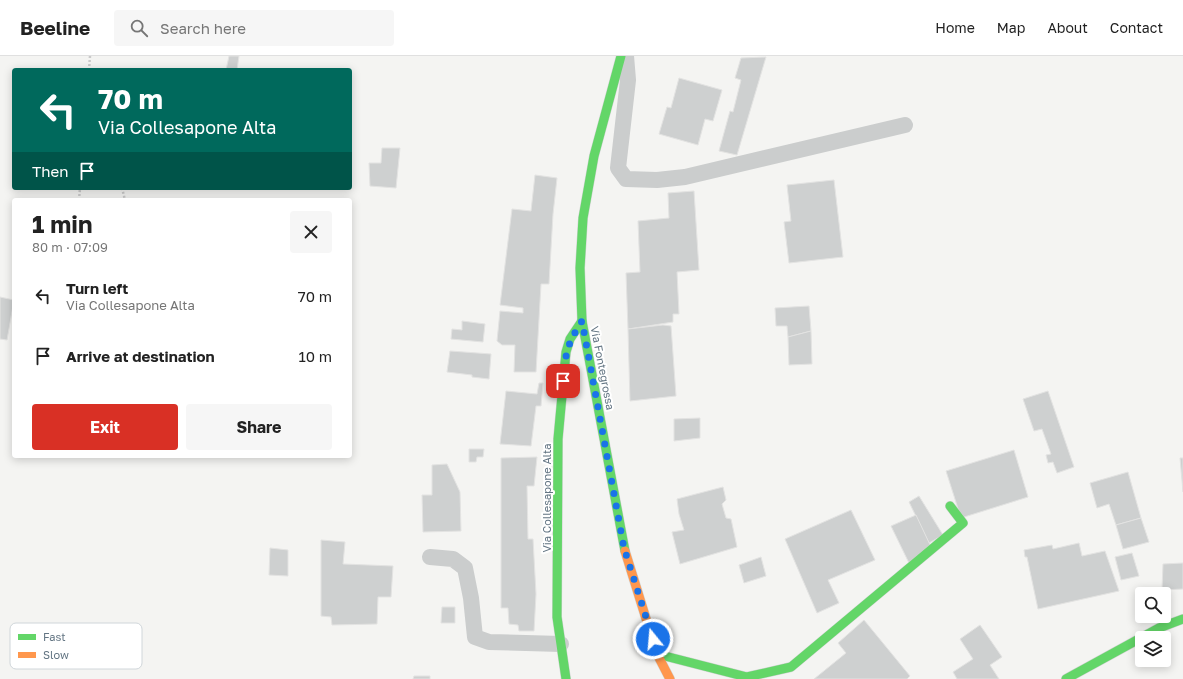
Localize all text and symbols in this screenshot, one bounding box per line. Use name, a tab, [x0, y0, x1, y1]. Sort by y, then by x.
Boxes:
search box	[114, 10, 394, 46]
text: Beeline	[20, 16, 90, 39]
icon: search	[128, 17, 150, 39]
text: Search here	[160, 19, 246, 37]
text: Home	[935, 19, 975, 36]
text: Map	[997, 19, 1025, 36]
text: About	[1047, 19, 1088, 36]
text: Contact	[1110, 19, 1163, 36]
text: 70 m	[98, 82, 163, 115]
icon: left	[32, 84, 84, 136]
text: Via Collesapone Alta	[98, 116, 276, 138]
icon: arrive	[76, 160, 98, 182]
text: Then	[32, 162, 68, 180]
text: 1 min	[32, 209, 92, 238]
button: close	[290, 211, 332, 253]
text: 80 m · 07:09	[32, 239, 108, 255]
text: Turn left	[66, 279, 128, 297]
icon: left	[32, 285, 54, 307]
text: 70 m	[298, 287, 332, 305]
text: Via Collesapone Alta	[66, 297, 195, 313]
street label: Via Fontegrossa	[588, 325, 618, 411]
icon: arrive	[32, 345, 54, 367]
text: Arrive at destination	[66, 347, 215, 365]
text: 10 m	[298, 347, 332, 365]
pin	[546, 364, 580, 398]
icon: arrive	[552, 370, 574, 392]
button: Exit	[32, 404, 178, 450]
button: Share	[186, 404, 332, 450]
street label: Via Collesapone Alta	[540, 443, 553, 553]
map controls	[1135, 587, 1171, 667]
button: search	[1135, 587, 1171, 623]
position arrow	[632, 618, 674, 660]
legend	[10, 623, 142, 669]
text: Fast	[43, 630, 66, 643]
button: layers	[1135, 631, 1171, 667]
text: Slow	[43, 648, 69, 661]

